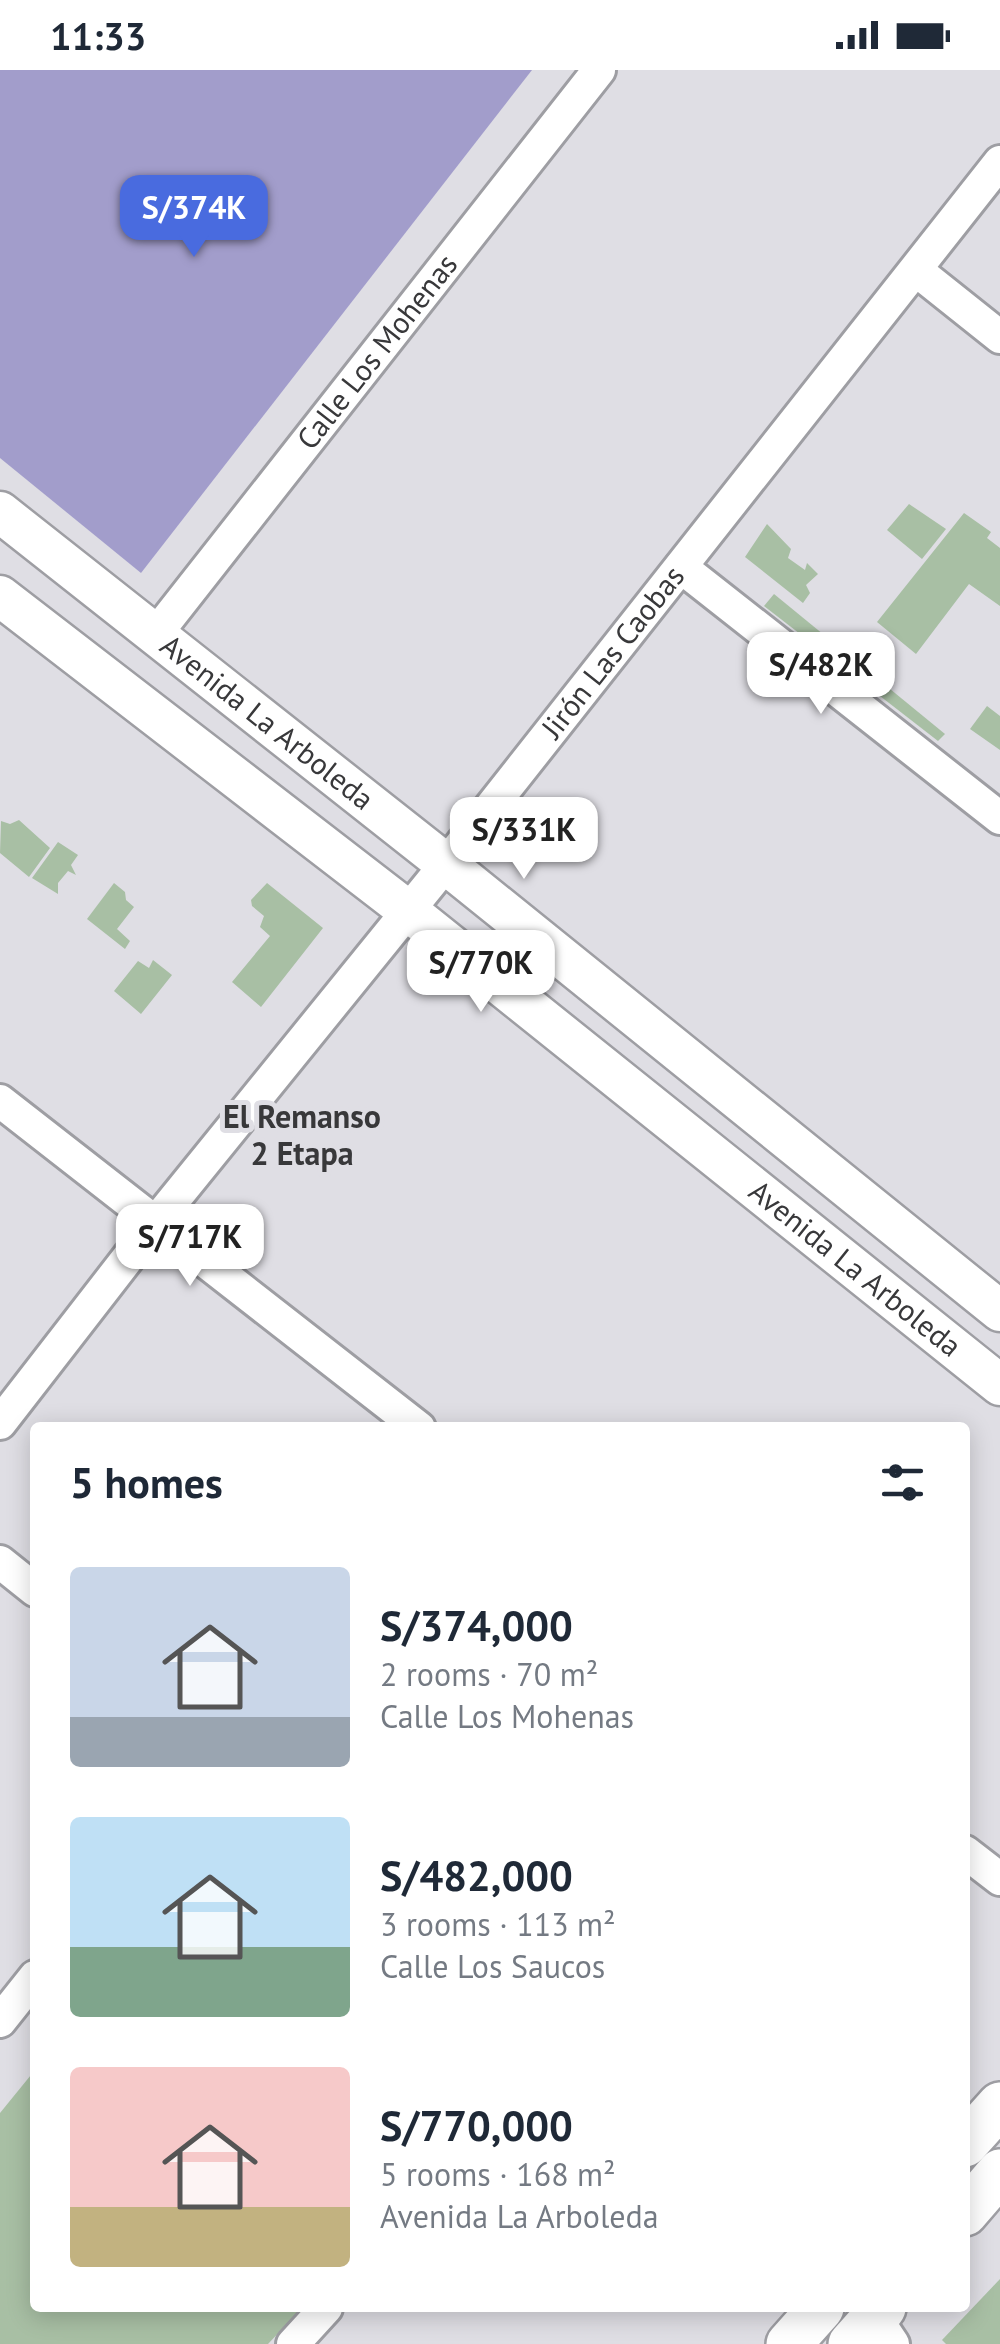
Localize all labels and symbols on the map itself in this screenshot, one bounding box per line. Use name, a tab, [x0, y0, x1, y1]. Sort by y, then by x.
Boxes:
pin: S/374K	[113, 175, 275, 260]
street label: Calle Los Mohenas	[287, 245, 465, 457]
street label: Jirón Las Caobas	[531, 557, 692, 747]
street label: Avenida La Arboleda	[153, 625, 382, 818]
pin: S/482K	[740, 632, 902, 717]
pin: S/331K	[443, 797, 605, 882]
pin: S/770K	[400, 930, 562, 1015]
district label: El Remanso 2 Etapa	[223, 1095, 381, 1174]
street label: Avenida La Arboleda	[742, 1171, 970, 1365]
pin: S/717K	[109, 1204, 271, 1289]

